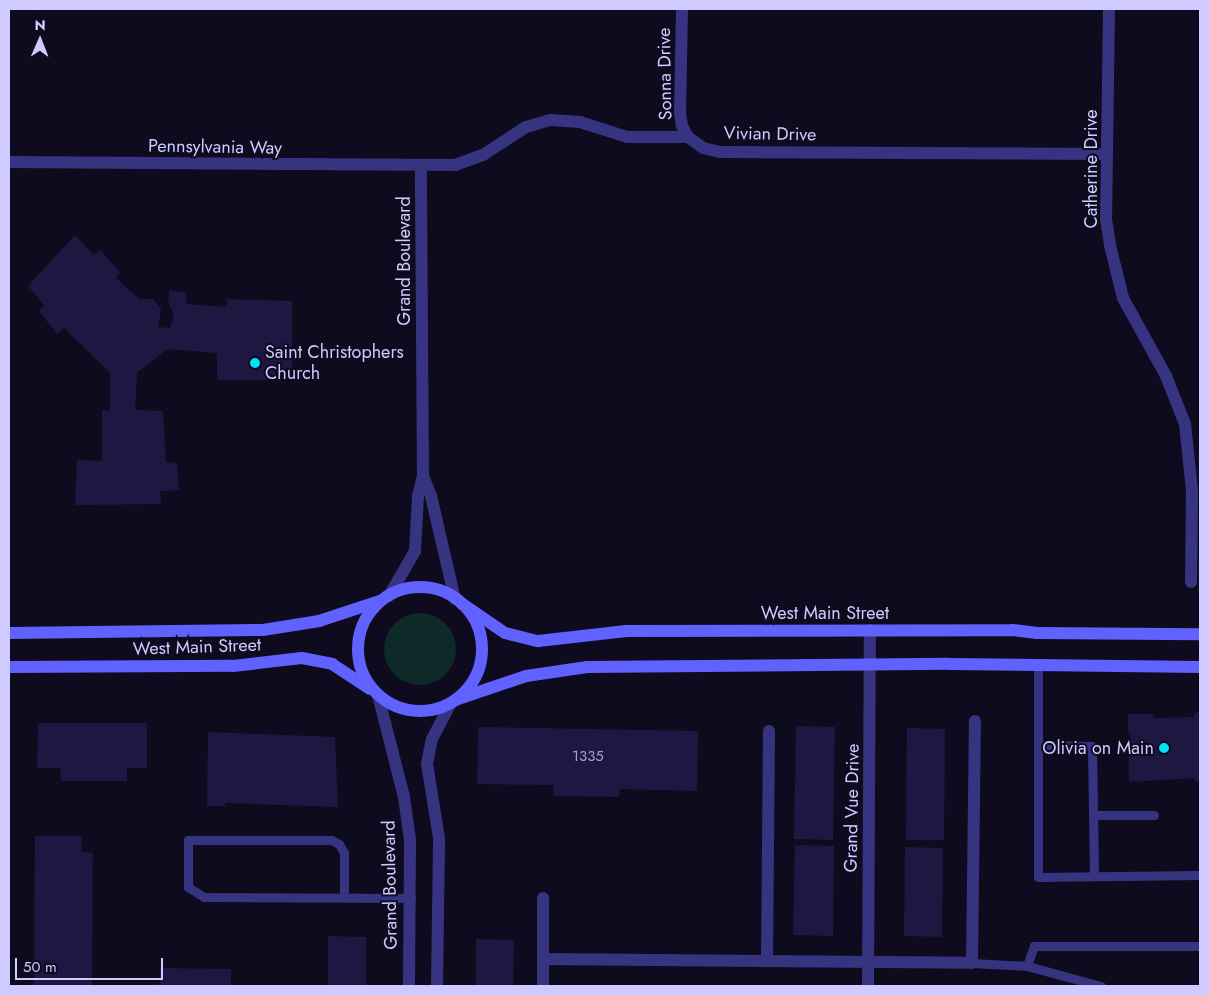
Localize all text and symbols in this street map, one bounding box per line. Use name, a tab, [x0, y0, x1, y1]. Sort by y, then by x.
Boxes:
north arrow	[15, 15, 65, 65]
text: N	[35, 15, 46, 35]
street label: Sonna Drive	[653, 27, 677, 121]
street label: Catherine Drive	[1080, 109, 1102, 229]
street label: Vivian Drive	[723, 122, 817, 146]
street label: Pennsylvania Way	[148, 135, 282, 159]
street label: Grand Boulevard	[393, 196, 415, 326]
place label: Saint Christophers Church	[265, 342, 404, 384]
marker: Saint Christophers Church	[249, 357, 261, 369]
street label: West Main Street	[761, 602, 889, 624]
street label: West Main Street	[132, 634, 262, 660]
place label: Olivia on Main	[1042, 737, 1154, 759]
marker: Olivia on Main	[1158, 742, 1170, 754]
street label: Grand Vue Drive	[840, 743, 864, 873]
house number: 1335	[572, 748, 604, 766]
street label: Grand Boulevard	[378, 820, 402, 950]
scale bar	[18, 948, 165, 980]
text: 50 m	[23, 956, 57, 978]

